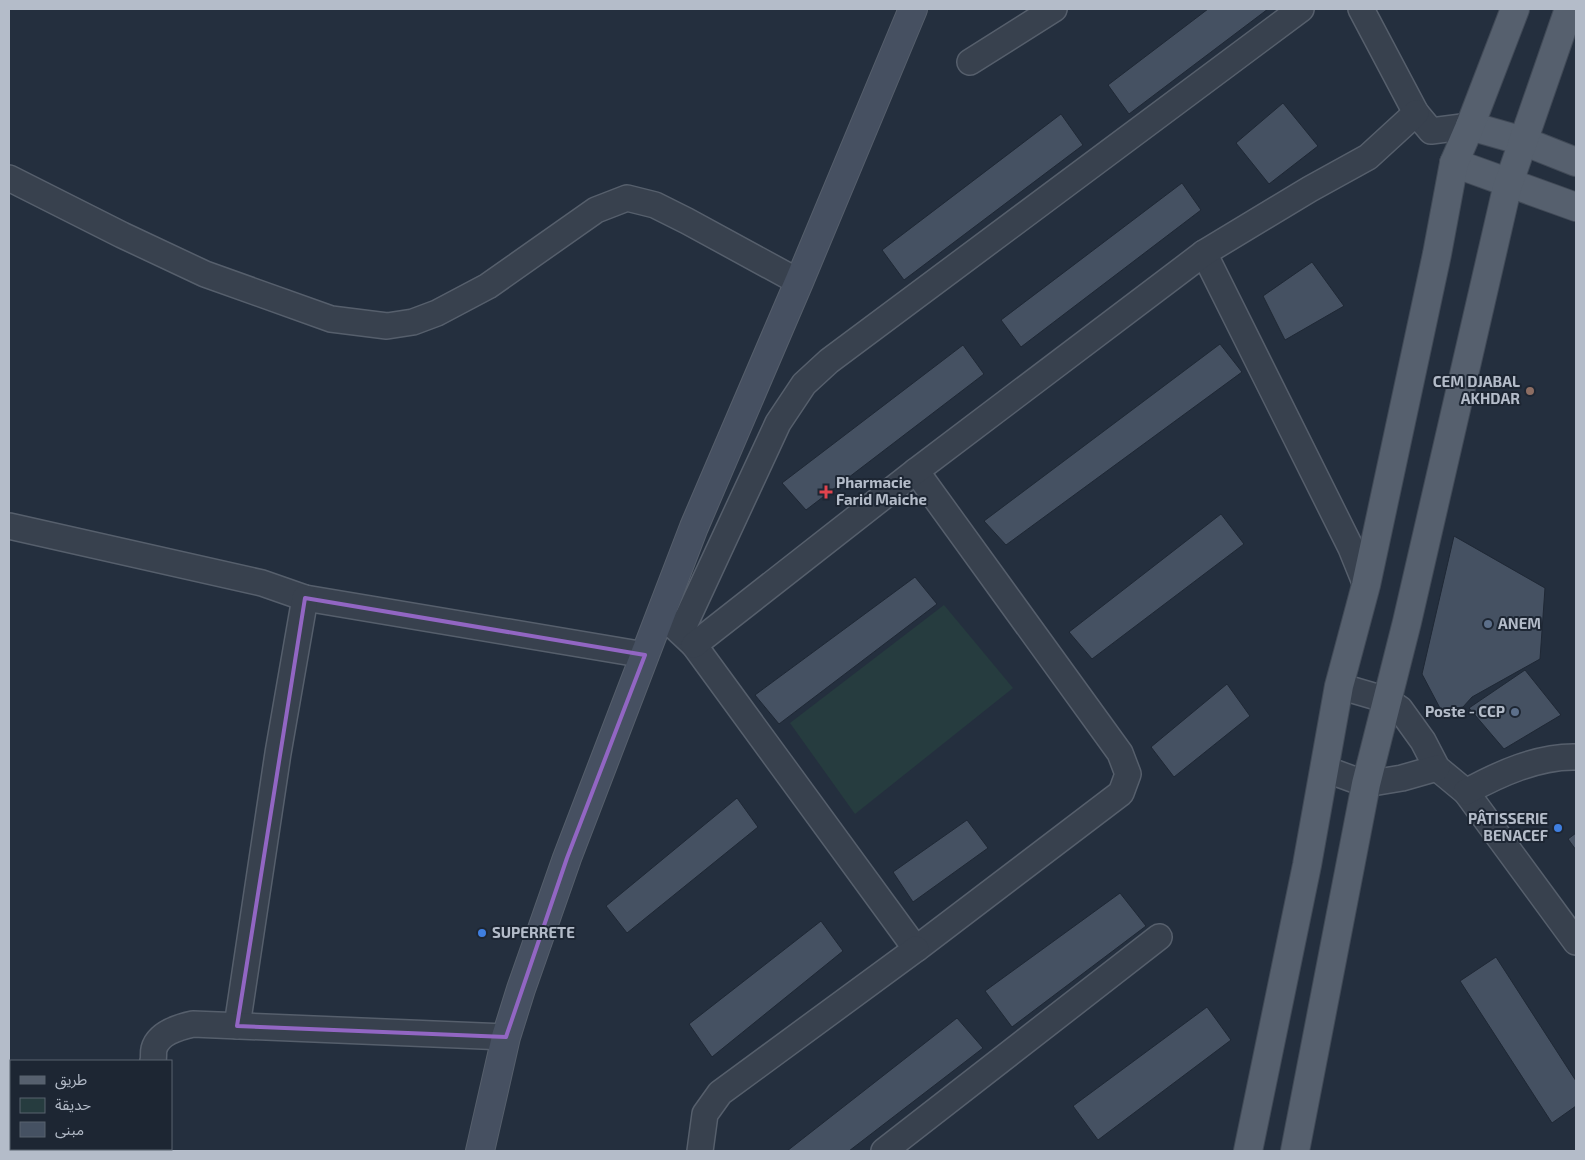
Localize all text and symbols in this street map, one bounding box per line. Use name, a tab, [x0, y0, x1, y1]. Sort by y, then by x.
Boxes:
place label: CEM DJABAL AKHDAR	[1433, 372, 1520, 407]
marker: CEM DJABAL AKHDAR	[1524, 385, 1536, 397]
place label: Pharmacie Farid Maiche	[836, 473, 927, 508]
marker: Pharmacie Farid Maiche	[820, 486, 832, 498]
place label: ANEM	[1498, 614, 1541, 632]
marker: ANEM	[1482, 618, 1494, 630]
place label: Poste - CCP	[1425, 702, 1505, 720]
marker: Poste - CCP	[1509, 706, 1521, 718]
place label: PÂTISSERIE BENACEF	[1468, 809, 1548, 844]
marker: PÂTISSERIE BENACEF	[1552, 822, 1564, 834]
place label: SUPERRETE	[492, 923, 575, 941]
marker: SUPERRETE	[476, 927, 488, 939]
legend	[10, 1060, 172, 1150]
text: طريق	[55, 1070, 87, 1090]
text: حديقة	[55, 1095, 91, 1113]
text: مبنى	[55, 1120, 84, 1139]

